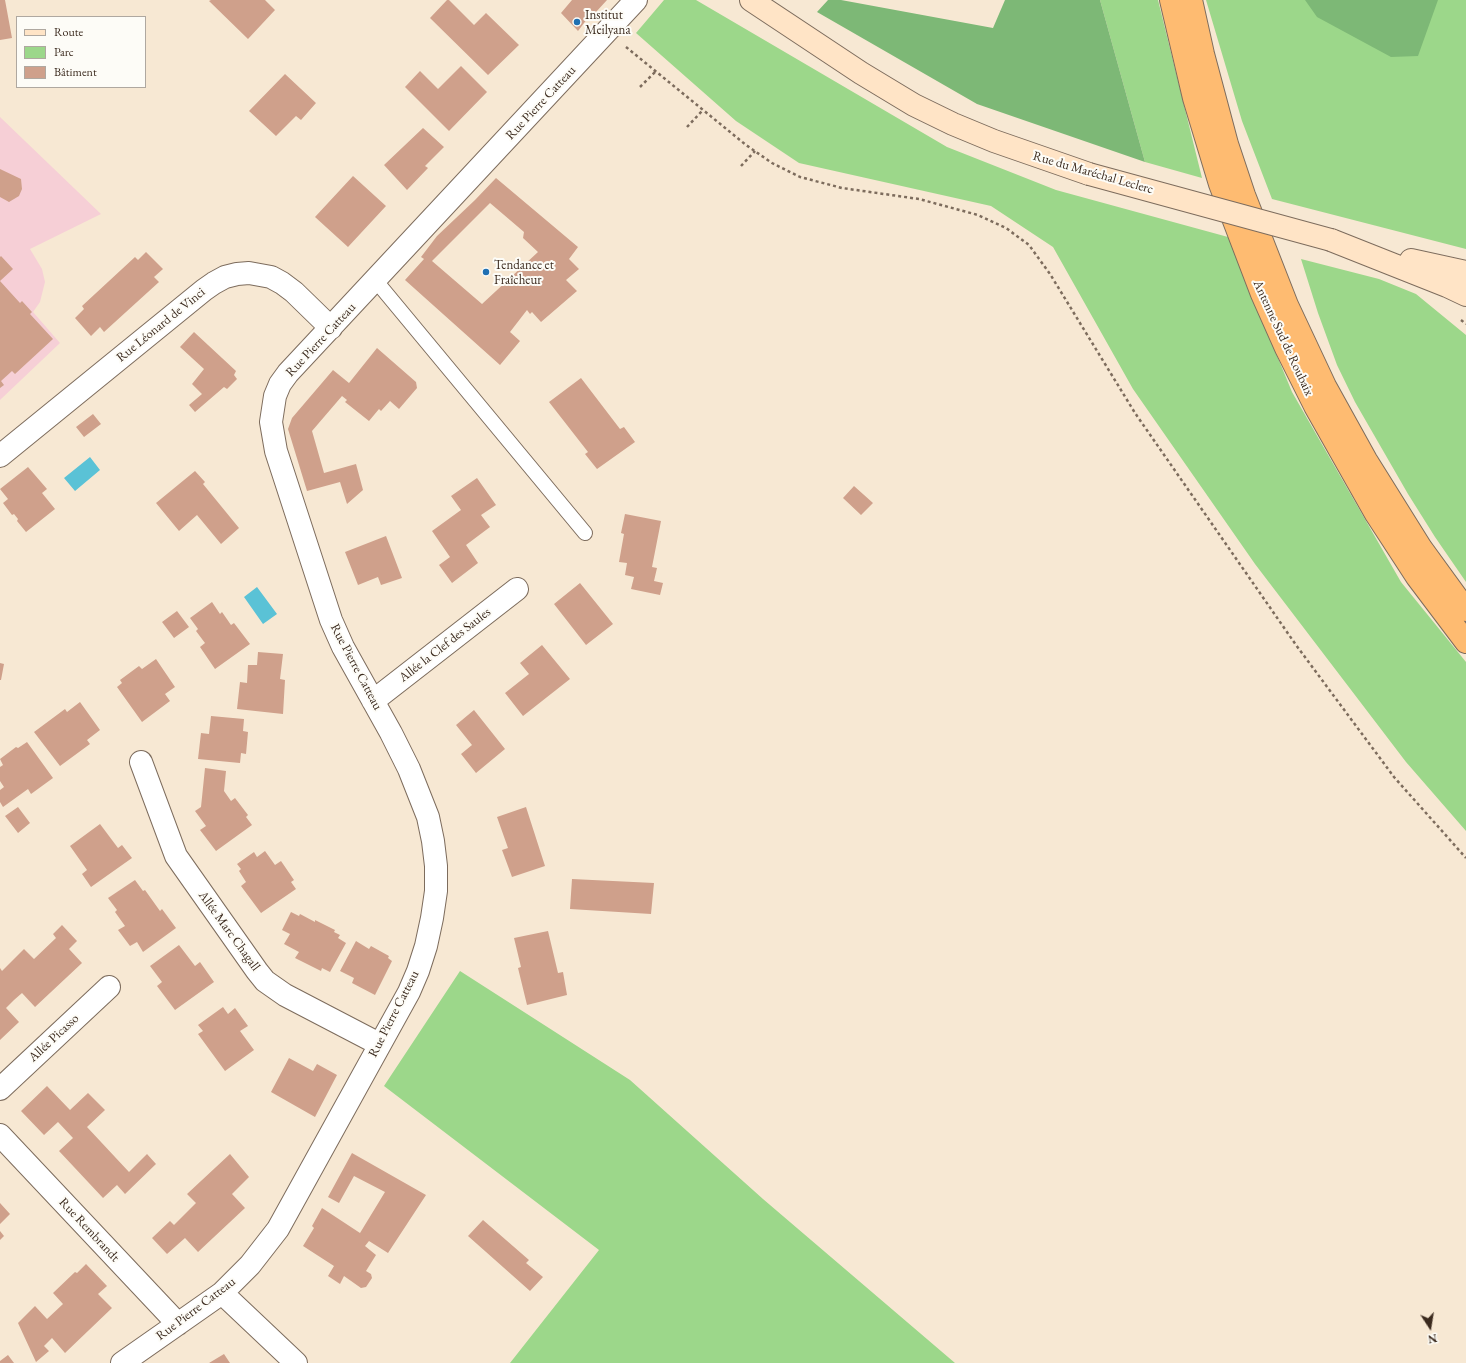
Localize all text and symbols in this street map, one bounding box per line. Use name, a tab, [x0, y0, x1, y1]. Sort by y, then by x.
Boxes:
place label: Institut Meilyana	[585, 7, 631, 38]
legend	[16, 16, 146, 88]
marker: Institut Meilyana	[572, 17, 582, 27]
text: Route	[54, 24, 83, 40]
text: Parc	[54, 44, 74, 60]
street label: Rue Pierre Catteau	[503, 63, 579, 143]
text: Bâtiment	[54, 64, 97, 80]
street label: Rue du Maréchal Leclerc	[1031, 148, 1155, 198]
place label: Tendance et Fraîcheur	[494, 257, 554, 288]
marker: Tendance et Fraîcheur	[481, 267, 491, 277]
street label: Antenne Sud de Roubaix	[1249, 278, 1317, 398]
street label: Rue Léonard de Vinci	[114, 284, 208, 366]
street label: Rue Pierre Catteau	[283, 300, 359, 380]
street label: Allée la Clef des Saules	[396, 604, 494, 686]
street label: Rue Pierre Catteau	[327, 621, 385, 713]
street label: Allée Marc Chagall	[195, 888, 263, 974]
street label: Rue Pierre Catteau	[365, 968, 423, 1060]
street label: Allée Picasso	[26, 1011, 82, 1065]
street label: Rue Rembrandt	[55, 1195, 123, 1265]
street label: Rue Pierre Catteau	[153, 1274, 239, 1344]
north arrow	[1410, 1307, 1450, 1347]
text: N	[1427, 1331, 1438, 1347]

